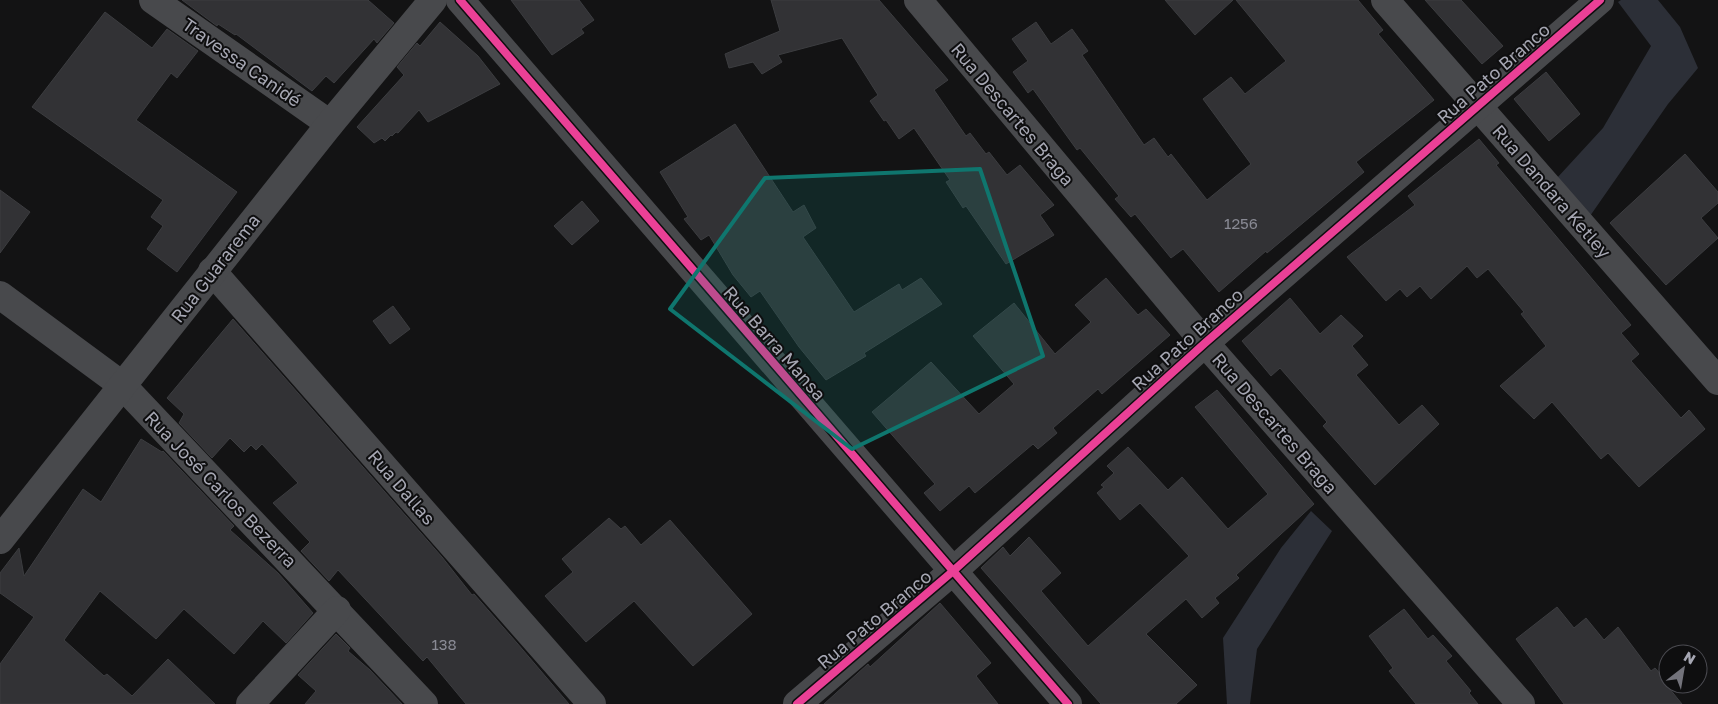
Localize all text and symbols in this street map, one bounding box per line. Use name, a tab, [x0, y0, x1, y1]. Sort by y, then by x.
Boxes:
street label: Travessa Canidé	[178, 13, 306, 111]
street label: Rua Pato Branco	[1432, 18, 1554, 128]
street label: Rua Descartes Braga	[947, 38, 1079, 190]
street label: Rua Dandara Ketley	[1488, 120, 1616, 262]
street label: Rua Guararema	[166, 209, 264, 327]
house number: 1256	[1224, 214, 1258, 232]
street label: Rua Barra Mansa	[719, 281, 831, 405]
street label: Rua Pato Branco	[1127, 283, 1247, 395]
street label: Rua Descartes Braga	[1208, 348, 1342, 498]
street label: Rua José Carlos Bezerra	[141, 406, 301, 572]
street label: Rua Dallas	[364, 445, 440, 529]
street label: Rua Pato Branco	[812, 565, 936, 673]
house number: 138	[431, 635, 457, 653]
north arrow	[1658, 644, 1708, 694]
text: N	[1681, 647, 1699, 667]

